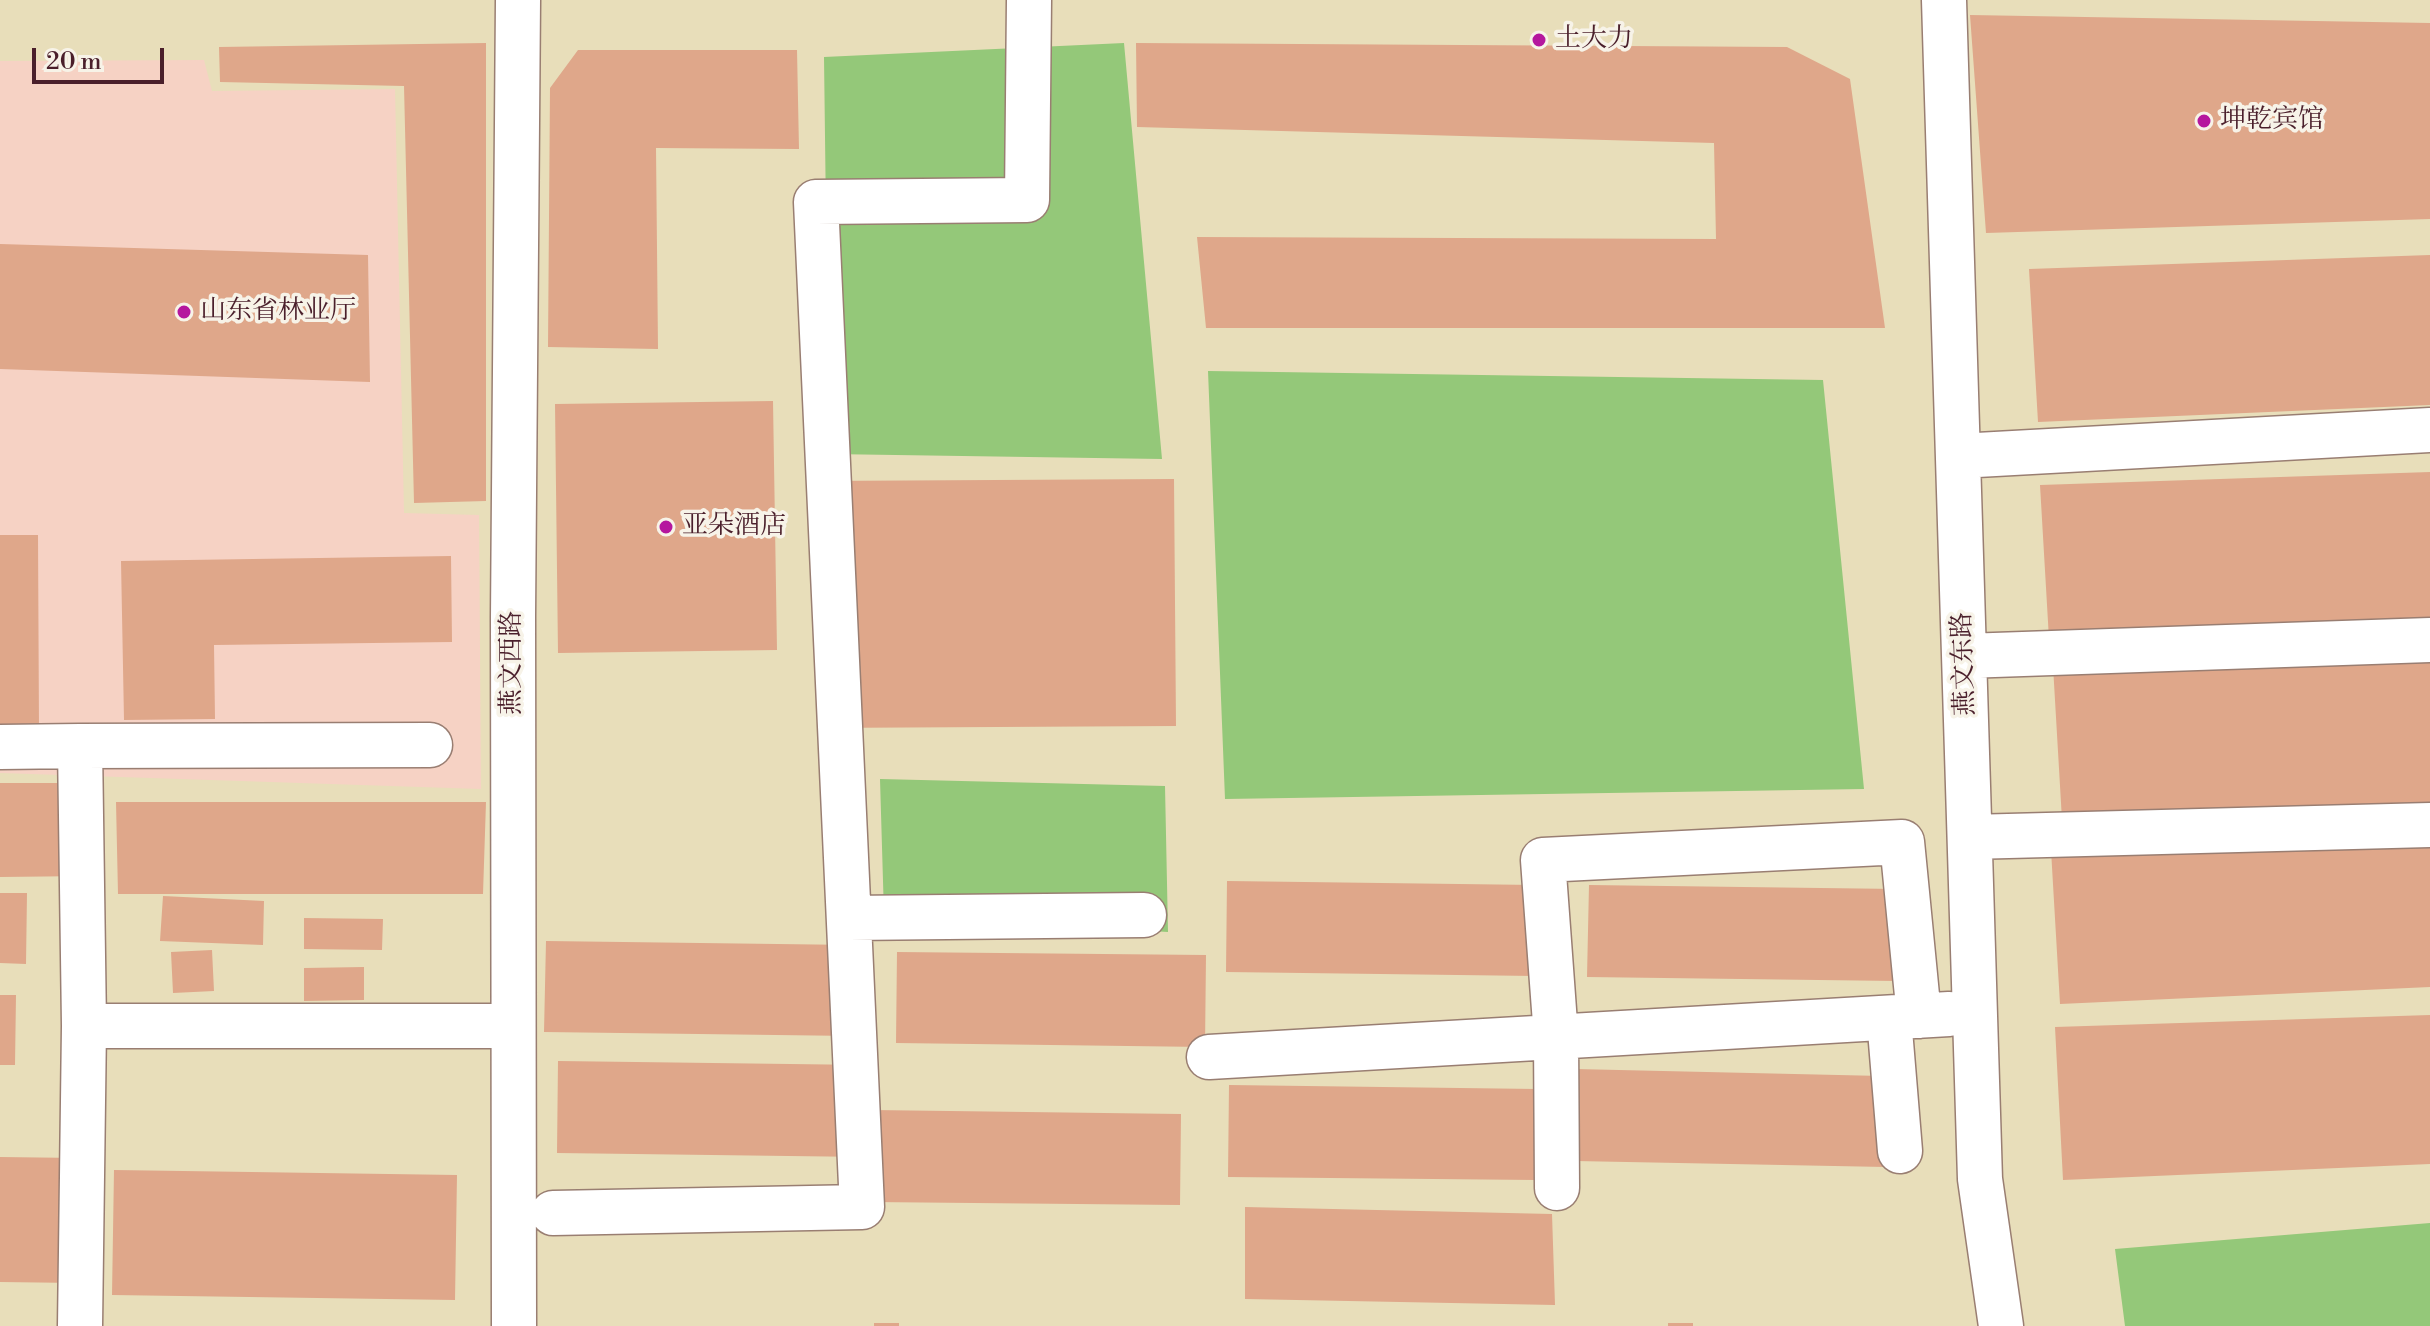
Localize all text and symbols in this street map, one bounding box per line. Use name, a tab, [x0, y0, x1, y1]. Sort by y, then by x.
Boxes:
place label: 土大力	[1555, 24, 1633, 56]
marker: 土大力	[1530, 31, 1548, 49]
scale bar	[36, 32, 168, 82]
text: 20 m	[46, 47, 102, 77]
place label: 坤乾宾馆	[2220, 105, 2324, 137]
marker: 坤乾宾馆	[2195, 112, 2213, 130]
place label: 山东省林业厅	[200, 296, 356, 328]
marker: 山东省林业厅	[175, 303, 193, 321]
place label: 亚朵酒店	[682, 511, 786, 543]
marker: 亚朵酒店	[657, 518, 675, 536]
street label: 燕文西路	[497, 611, 529, 715]
street label: 燕文东路	[1948, 611, 1982, 717]

